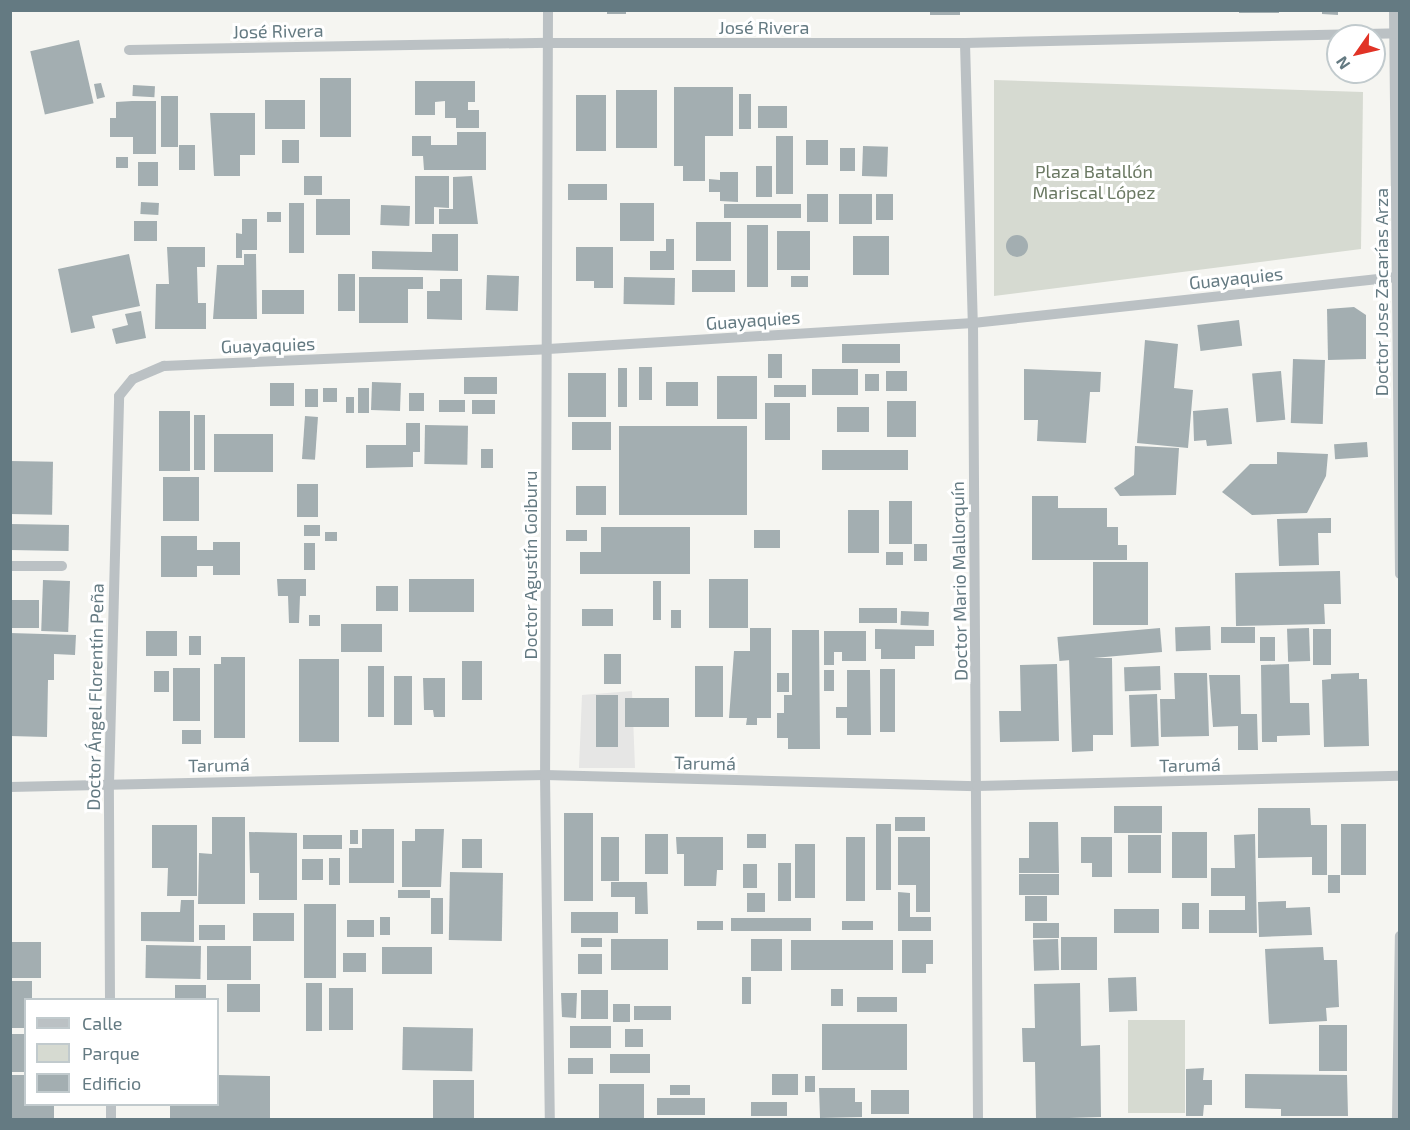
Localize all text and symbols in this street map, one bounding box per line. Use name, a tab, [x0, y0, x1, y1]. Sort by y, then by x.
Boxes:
street label: José Rivera	[719, 16, 809, 38]
street label: José Rivera	[232, 19, 324, 43]
north arrow	[1326, 24, 1386, 84]
text: N	[1331, 53, 1353, 73]
park label: Plaza Batallón Mariscal López	[1032, 161, 1156, 204]
street label: Doctor Jose Zacarías Arza	[1370, 187, 1392, 397]
street label: Guayaquies	[1188, 262, 1284, 294]
street label: Guayaquies	[705, 306, 801, 334]
street label: Guayaquies	[220, 333, 316, 357]
street label: Doctor Agustín Goiburu	[519, 470, 541, 660]
street label: Doctor Mario Mallorquín	[946, 481, 972, 681]
street label: Doctor Ángel Florentín Peña	[82, 583, 108, 811]
street label: Tarumá	[674, 752, 736, 774]
street label: Tarumá	[188, 754, 250, 776]
street label: Tarumá	[1159, 754, 1221, 776]
legend	[24, 998, 219, 1106]
text: Calle	[82, 1012, 123, 1034]
text: Parque	[82, 1042, 140, 1064]
text: Edificio	[82, 1072, 141, 1094]

